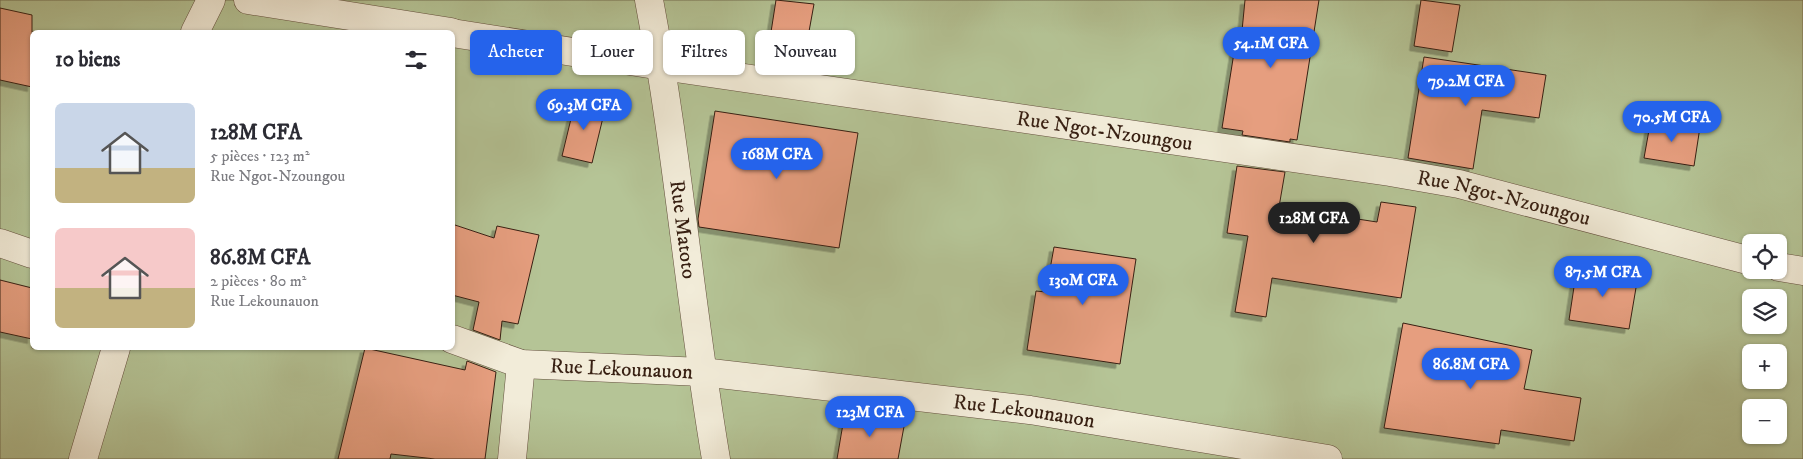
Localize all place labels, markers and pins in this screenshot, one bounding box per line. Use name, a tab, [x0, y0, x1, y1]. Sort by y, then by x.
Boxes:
pin: 54.1M CFA	[1214, 27, 1328, 69]
pin: 79.2M CFA	[1409, 64, 1523, 107]
pin: 69.3M CFA	[527, 88, 641, 131]
pin: 70.5M CFA	[1615, 100, 1729, 143]
pin: 168M CFA	[725, 138, 829, 180]
pin: 128M CFA	[1262, 202, 1366, 244]
pin: 87.5M CFA	[1546, 256, 1660, 298]
pin: 130M CFA	[1031, 264, 1135, 306]
pin: 86.8M CFA	[1414, 348, 1528, 390]
pin: 123M CFA	[818, 396, 922, 438]

